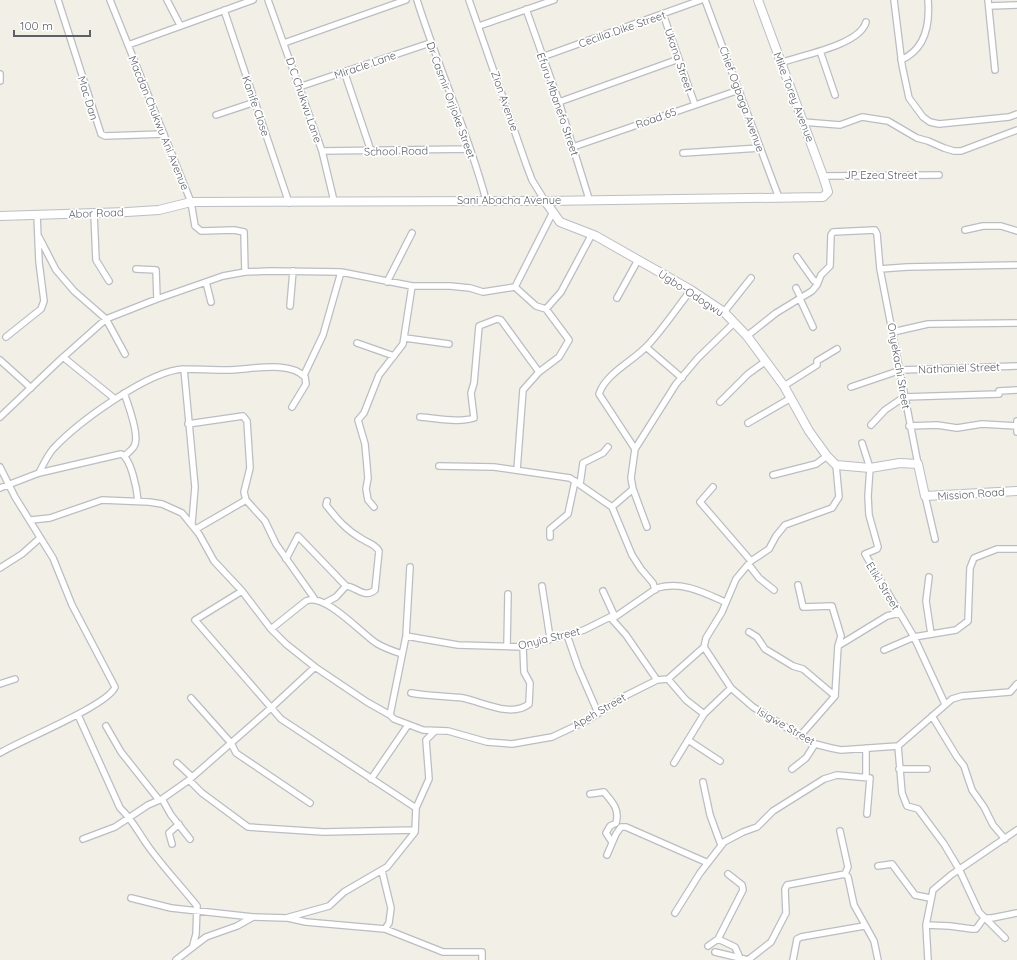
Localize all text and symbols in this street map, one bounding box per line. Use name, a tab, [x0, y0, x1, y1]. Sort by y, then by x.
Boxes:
street label: Cecilia Dike Street	[577, 7, 668, 50]
scale bar	[14, 12, 90, 38]
text: 100 m	[20, 18, 53, 33]
street label: Ukana Street	[662, 26, 697, 94]
street label: Dr Casmir Orjioke Street	[423, 40, 479, 161]
street label: Chief Ogbaga Avenue	[716, 44, 768, 154]
street label: Miracle Lane	[332, 48, 398, 82]
street label: Mike Torey Avenue	[770, 50, 818, 144]
street label: Efuru Mbanefo Street	[534, 51, 582, 158]
street label: Macdan Chukwu Ani Avenue	[126, 54, 192, 192]
street label: D C Chukwu Lane	[283, 55, 325, 145]
street label: Zion Avenue	[488, 69, 522, 133]
street label: Mac Dan	[75, 74, 101, 122]
street label: Kanife Close	[239, 74, 273, 138]
street label: Road 65	[634, 105, 678, 131]
street label: School Road	[364, 143, 428, 159]
street label: JP Ezea Street	[844, 168, 918, 182]
street label: Sani Abacha Avenue	[457, 193, 561, 207]
street label: Abor Road	[68, 205, 124, 221]
street label: Ugbo-Odogwu	[656, 267, 726, 319]
street label: Onyekachi Street	[885, 322, 913, 410]
street label: Nathaniel Street	[918, 360, 1000, 376]
street label: Mission Road	[937, 485, 1005, 503]
street label: Etiki Street	[863, 559, 903, 613]
street label: Onyia Street	[517, 624, 582, 652]
street label: Apeh Street	[570, 690, 628, 732]
street label: Isigwe Street	[754, 704, 818, 748]

